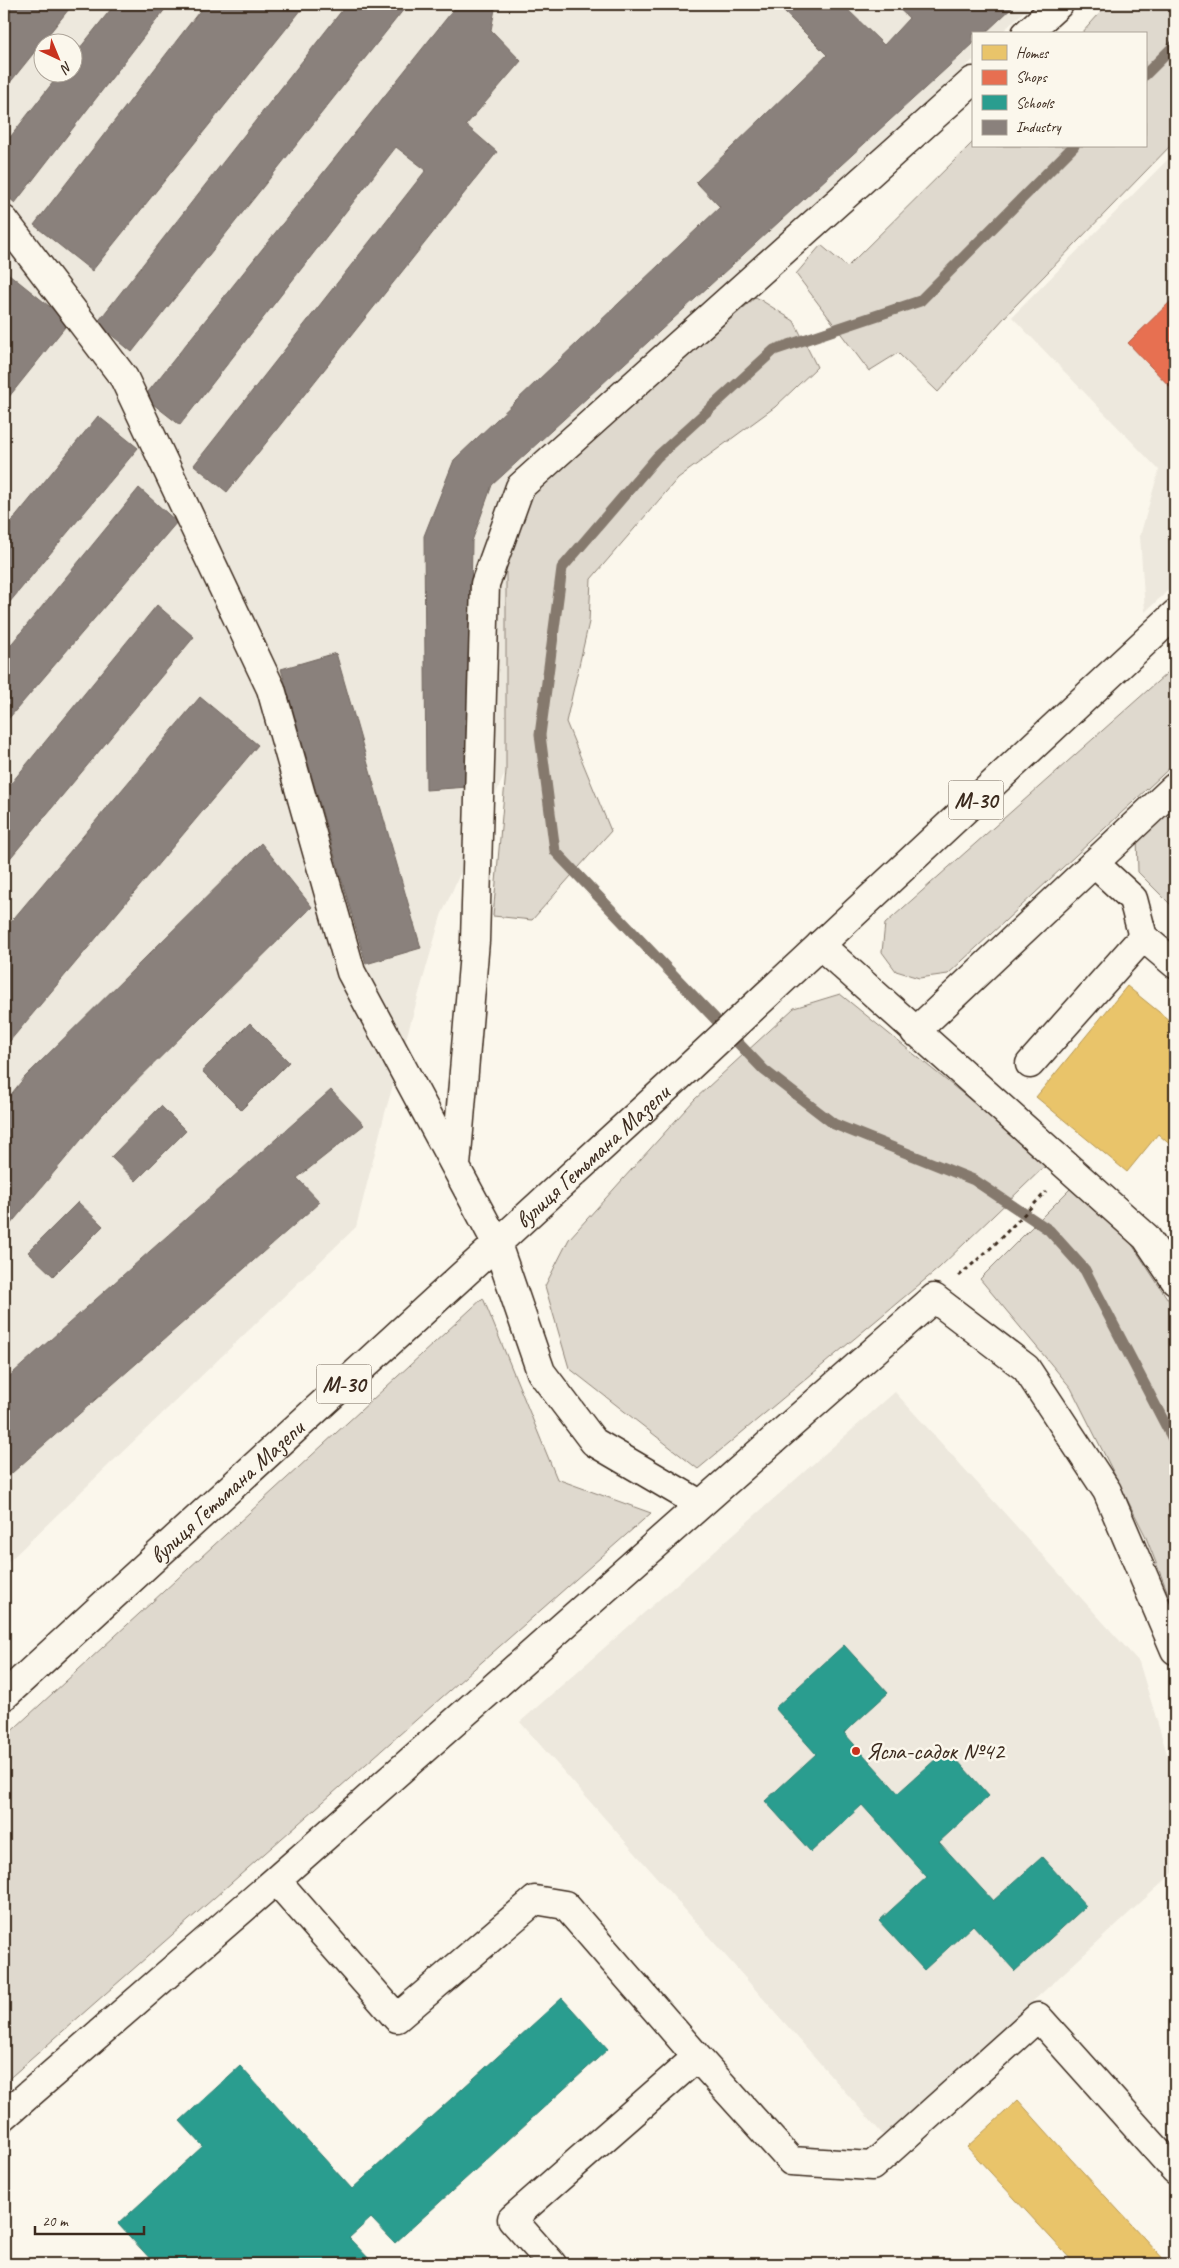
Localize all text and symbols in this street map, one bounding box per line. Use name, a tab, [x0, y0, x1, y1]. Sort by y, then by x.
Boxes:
north arrow	[32, 32, 82, 82]
legend	[972, 32, 1146, 148]
text: Homes	[1016, 44, 1050, 63]
text: N	[56, 58, 76, 78]
text: Shops	[1016, 68, 1049, 87]
text: Schools	[1016, 94, 1055, 113]
text: Industry	[1016, 118, 1063, 137]
road number: М-30	[948, 780, 1004, 820]
street label: вулиця Гетьмана Мазепи	[509, 1076, 677, 1235]
road number: М-30	[316, 1365, 372, 1404]
street label: вулиця Гетьмана Мазепи	[143, 1412, 312, 1570]
place label: Ясла-садок №42	[866, 1736, 1006, 1766]
marker: Ясла-садок №42	[850, 1745, 862, 1757]
scale bar	[35, 2203, 144, 2235]
text: 20 m	[42, 2212, 69, 2231]

